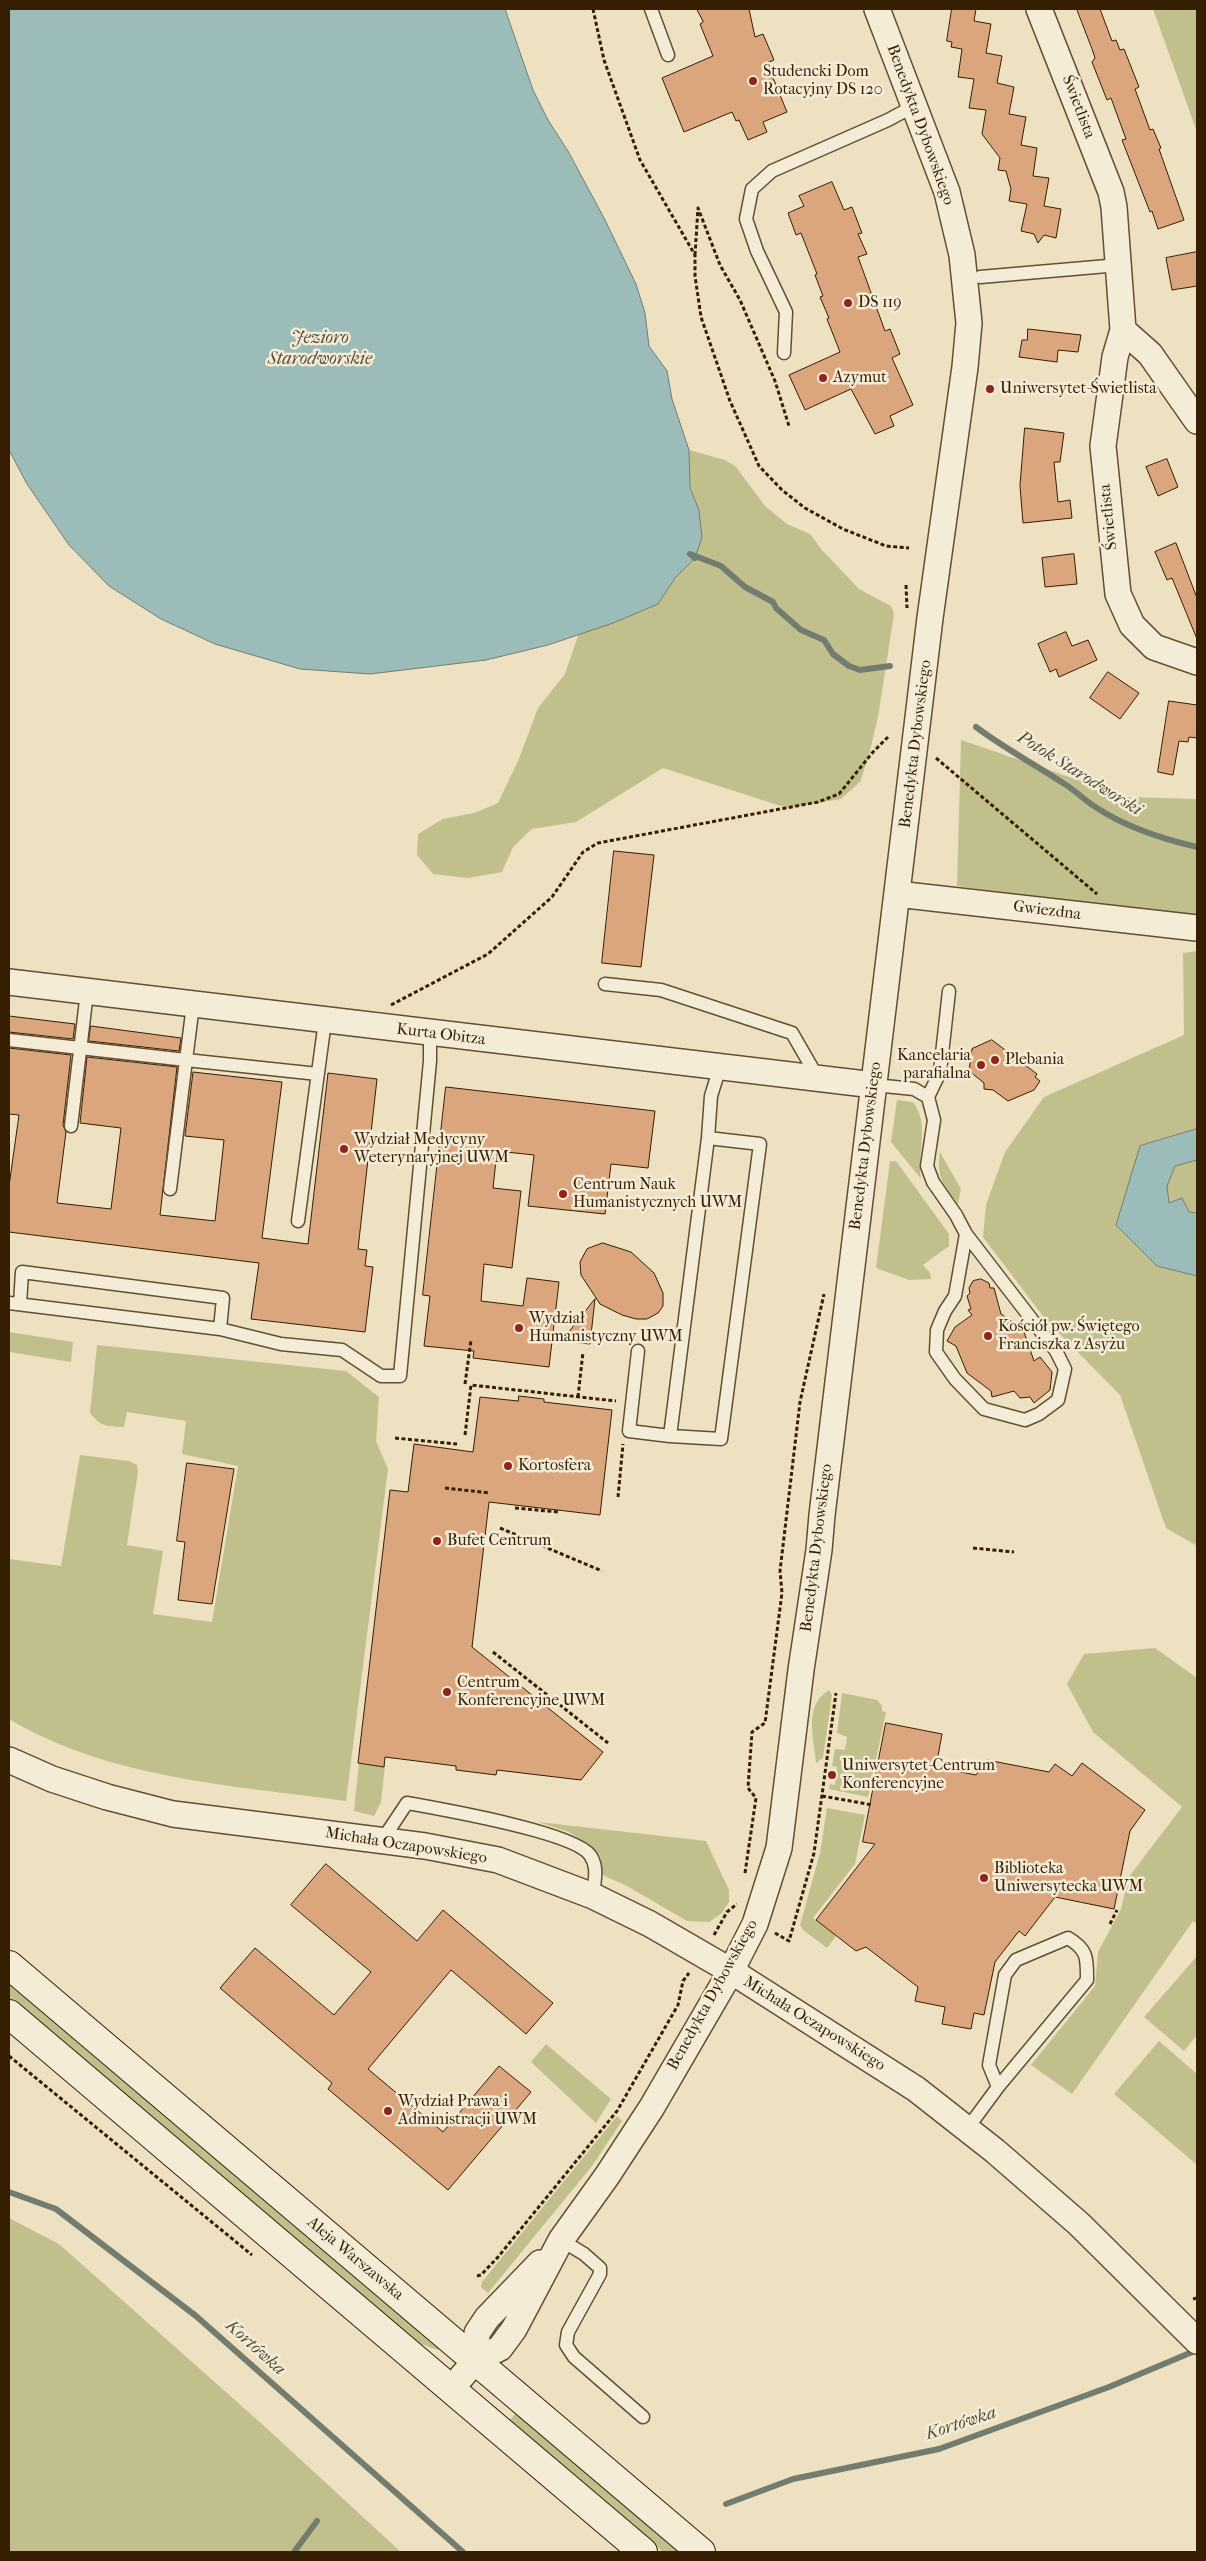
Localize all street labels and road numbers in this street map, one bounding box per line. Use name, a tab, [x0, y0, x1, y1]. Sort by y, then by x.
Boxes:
street label: Benedykta Dybowskiego	[882, 42, 958, 208]
street label: Świetlista	[1057, 73, 1099, 141]
street label: Świetlista	[1096, 483, 1122, 551]
street label: Benedykta Dybowskiego	[896, 659, 936, 829]
street label: Gwiezdna	[1012, 897, 1082, 925]
street label: Kurta Obitza	[395, 1020, 487, 1050]
street label: Benedykta Dybowskiego	[846, 1061, 886, 1231]
street label: Benedykta Dybowskiego	[797, 1463, 837, 1633]
street label: Michała Oczapowskiego	[324, 1824, 488, 1868]
street label: Benedykta Dybowskiego	[664, 1916, 762, 2074]
street label: Michała Oczapowskiego	[739, 1972, 889, 2076]
street label: Aleja Warszawska	[303, 2213, 407, 2305]

